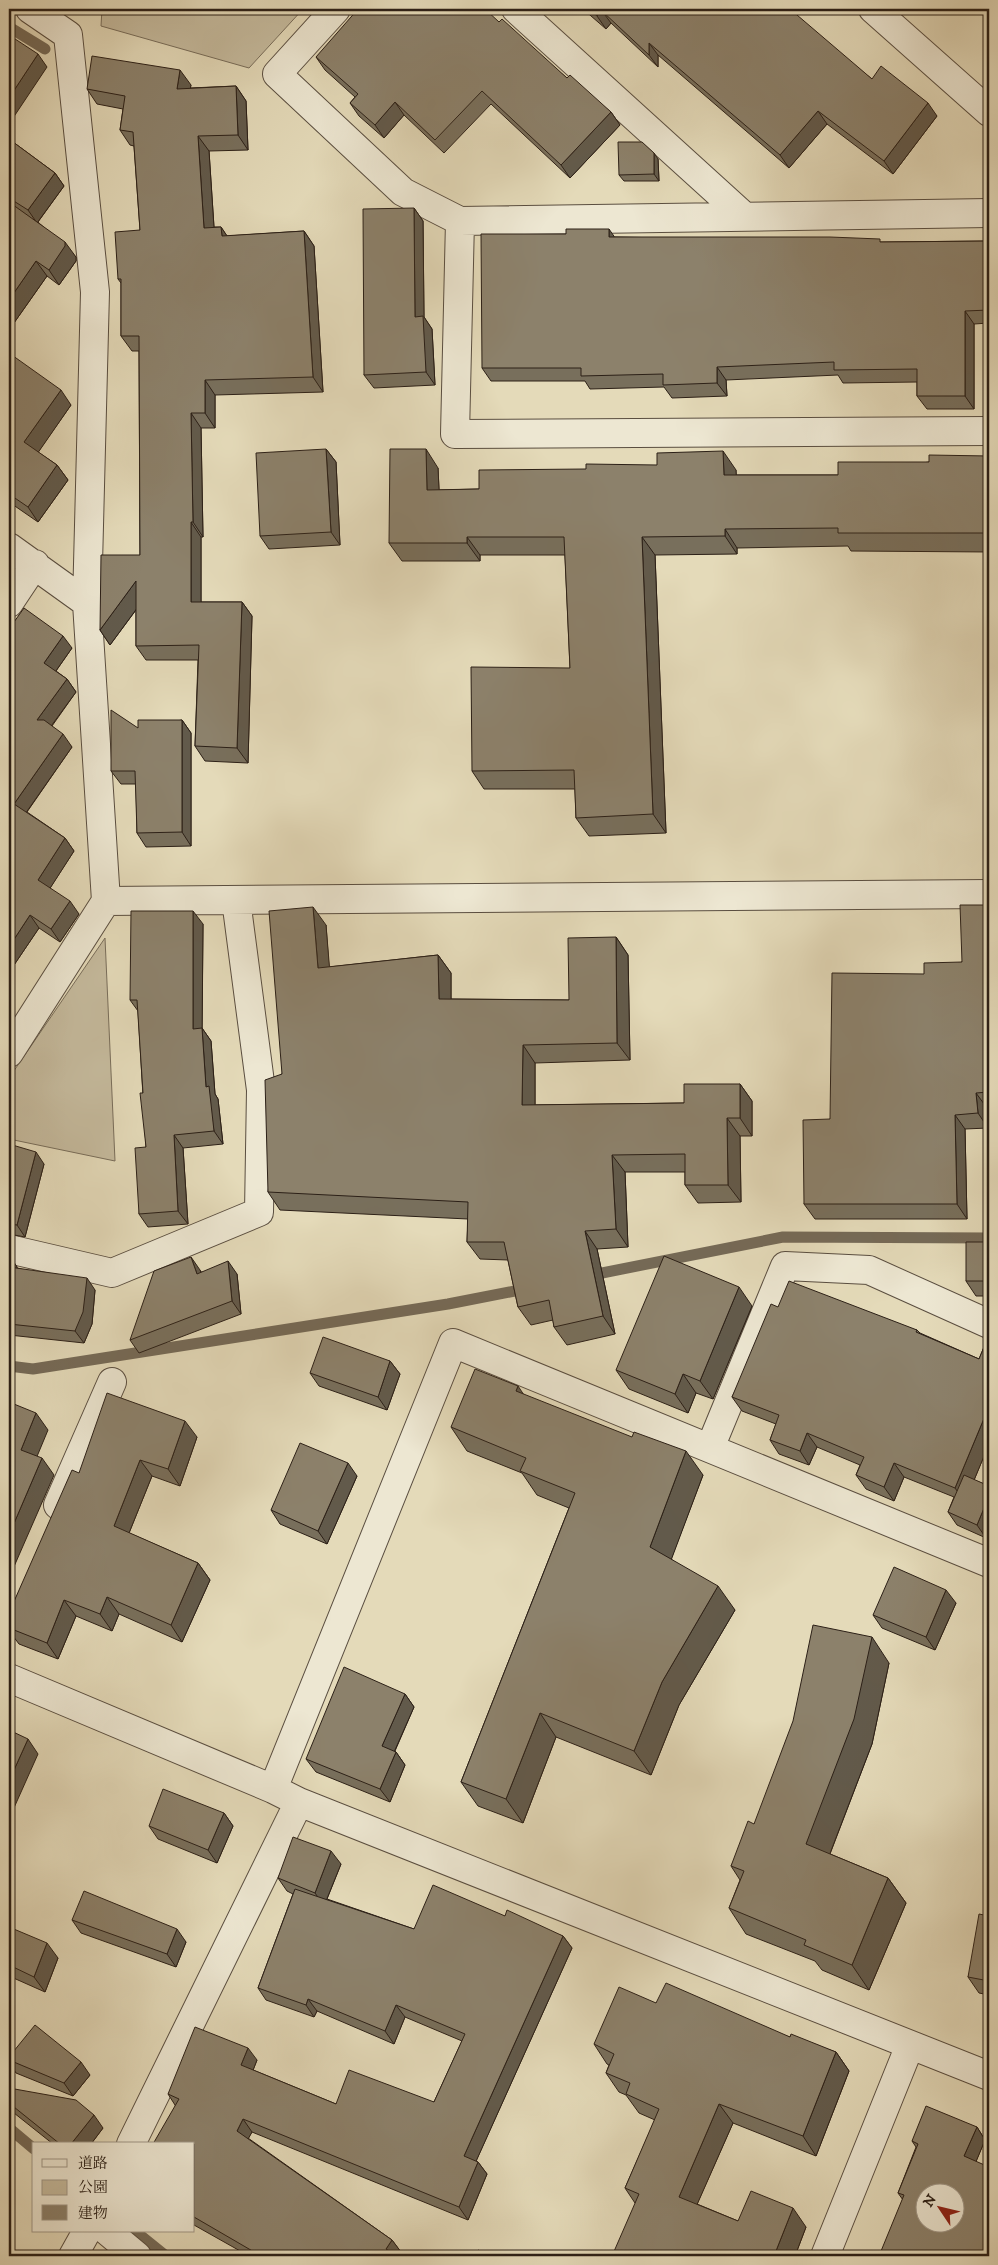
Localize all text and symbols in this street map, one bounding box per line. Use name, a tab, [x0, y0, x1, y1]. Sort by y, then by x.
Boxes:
legend	[32, 2142, 195, 2232]
text: 道路	[78, 2154, 108, 2173]
text: 公園	[78, 2178, 108, 2197]
north arrow	[916, 2182, 966, 2232]
text: N	[919, 2191, 941, 2211]
text: 建物	[78, 2204, 108, 2223]

